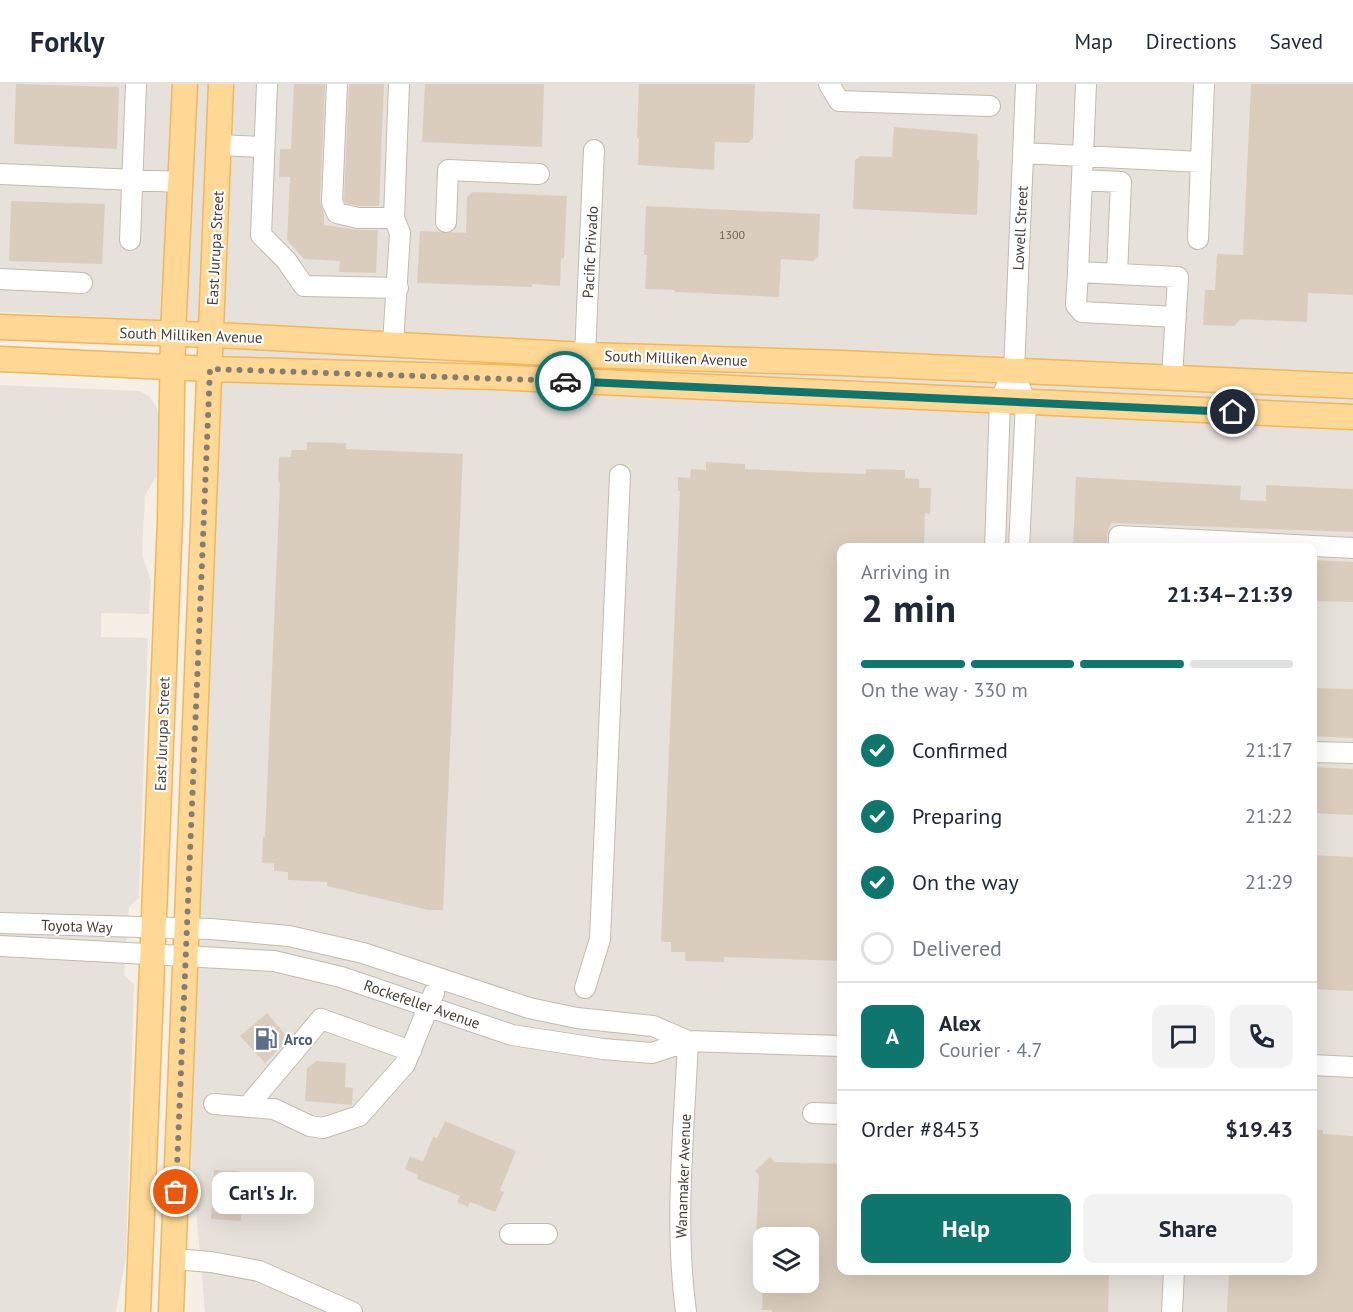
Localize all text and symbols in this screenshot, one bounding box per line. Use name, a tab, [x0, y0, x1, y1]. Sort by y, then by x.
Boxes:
text: Forkly	[30, 23, 104, 60]
text: Map	[1074, 28, 1113, 55]
text: Directions	[1146, 28, 1237, 55]
text: Saved	[1270, 28, 1323, 55]
street label: Lowell Street	[1008, 185, 1032, 271]
street label: East Jurupa Street	[203, 190, 227, 306]
street label: Pacific Privado	[578, 205, 602, 299]
house number: 1300	[719, 227, 746, 242]
street label: South Milliken Avenue	[119, 323, 263, 347]
street label: South Milliken Avenue	[604, 346, 748, 370]
courier	[535, 351, 595, 411]
icon: car	[549, 365, 582, 398]
pin	[1207, 386, 1258, 437]
icon: home	[1216, 395, 1249, 428]
text: Arriving in	[861, 559, 950, 585]
text: 21:34–21:39	[1167, 580, 1293, 608]
text: 2 min	[861, 582, 956, 633]
street label: East Jurupa Street	[151, 677, 173, 791]
text: On the way · 330 m	[861, 677, 1028, 703]
icon: check	[861, 734, 894, 767]
text: Confirmed	[912, 736, 1008, 764]
text: 21:17	[1245, 737, 1293, 763]
icon: check	[861, 800, 894, 833]
text: Preparing	[912, 802, 1002, 830]
text: 21:22	[1245, 803, 1293, 829]
icon: check	[861, 866, 894, 899]
text: On the way	[912, 868, 1019, 896]
text: 21:29	[1245, 869, 1293, 895]
street label: Toyota Way	[41, 915, 113, 937]
text: Delivered	[912, 934, 1002, 962]
street label: Rockefeller Avenue	[361, 975, 483, 1033]
button: chat	[1152, 1005, 1215, 1068]
button: phone	[1230, 1005, 1293, 1068]
text: Alex	[939, 1009, 981, 1037]
text: A	[886, 1022, 899, 1050]
fuel station icon: Arco	[253, 1026, 279, 1052]
place label: Arco	[284, 1030, 313, 1049]
text: Courier · 4.7	[939, 1037, 1042, 1063]
street label: Wanamaker Avenue	[671, 1113, 695, 1239]
text: Order #8453	[861, 1115, 980, 1143]
text: $19.43	[1225, 1115, 1293, 1143]
pin	[150, 1166, 201, 1217]
callout: Carl's Jr.	[212, 1171, 314, 1213]
icon: bag	[159, 1175, 192, 1208]
text: Carl's Jr.	[229, 1180, 297, 1206]
button: Help	[861, 1194, 1071, 1263]
button: Share	[1083, 1194, 1293, 1263]
map controls	[753, 1227, 819, 1293]
button: layers	[753, 1227, 819, 1293]

